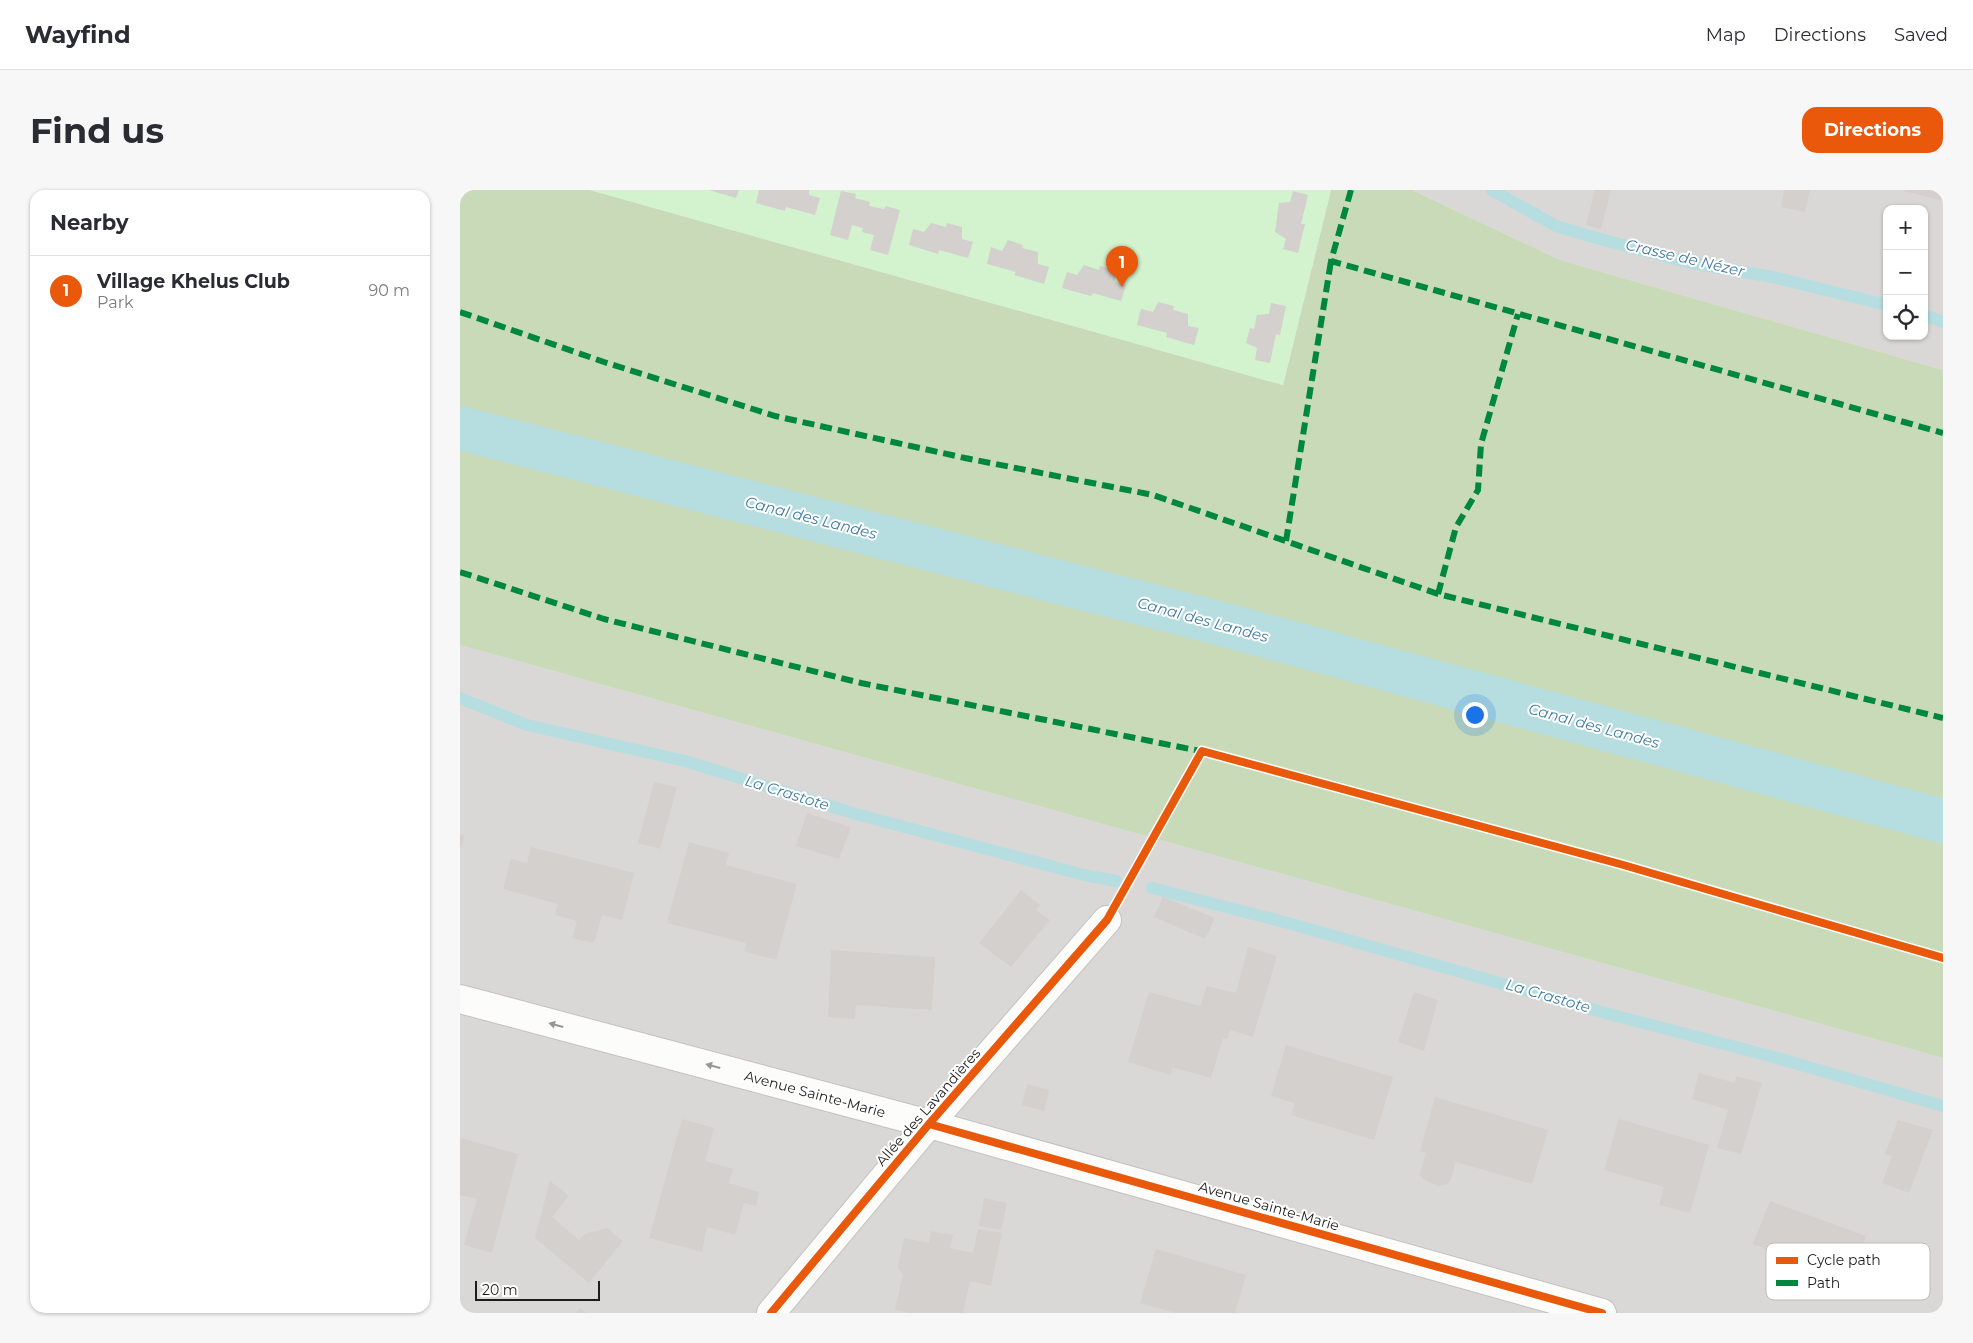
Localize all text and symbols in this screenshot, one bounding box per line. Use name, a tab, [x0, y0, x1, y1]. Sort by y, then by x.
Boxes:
text: Wayfind	[25, 20, 131, 49]
text: Map	[1706, 24, 1746, 46]
text: Directions	[1774, 24, 1866, 46]
text: Saved	[1894, 24, 1948, 46]
button: Directions	[1802, 107, 1943, 153]
text: Find us	[30, 109, 164, 152]
map controls	[1883, 205, 1928, 340]
button: +	[1883, 205, 1928, 250]
text: Nearby	[50, 210, 129, 235]
water label: Crasse de Nézer	[1624, 235, 1747, 281]
pin: 1	[1106, 246, 1138, 287]
button: −	[1883, 250, 1928, 295]
text: Village Khelus Club	[97, 270, 290, 293]
text: 1	[63, 281, 69, 300]
text: 90 m	[368, 281, 410, 300]
text: Park	[97, 293, 134, 312]
button: locate	[1883, 295, 1928, 340]
water label: Canal des Landes	[743, 492, 880, 543]
water label: Canal des Landes	[1135, 593, 1271, 646]
water label: Canal des Landes	[1526, 699, 1662, 752]
your location	[1462, 702, 1488, 728]
water label: La Crastote	[743, 771, 832, 814]
water label: La Crastote	[1504, 974, 1593, 1017]
one-way arrow	[549, 1020, 564, 1028]
street label: Allée des Lavandières	[872, 1044, 984, 1170]
one-way arrow	[706, 1062, 721, 1070]
street label: Avenue Sainte-Marie	[742, 1066, 888, 1122]
street label: Avenue Sainte-Marie	[1197, 1177, 1341, 1235]
legend	[1766, 1243, 1930, 1300]
text: Cycle path	[1807, 1251, 1881, 1269]
text: Path	[1807, 1274, 1840, 1292]
scale bar	[475, 1278, 600, 1301]
text: 20 m	[482, 1281, 518, 1299]

